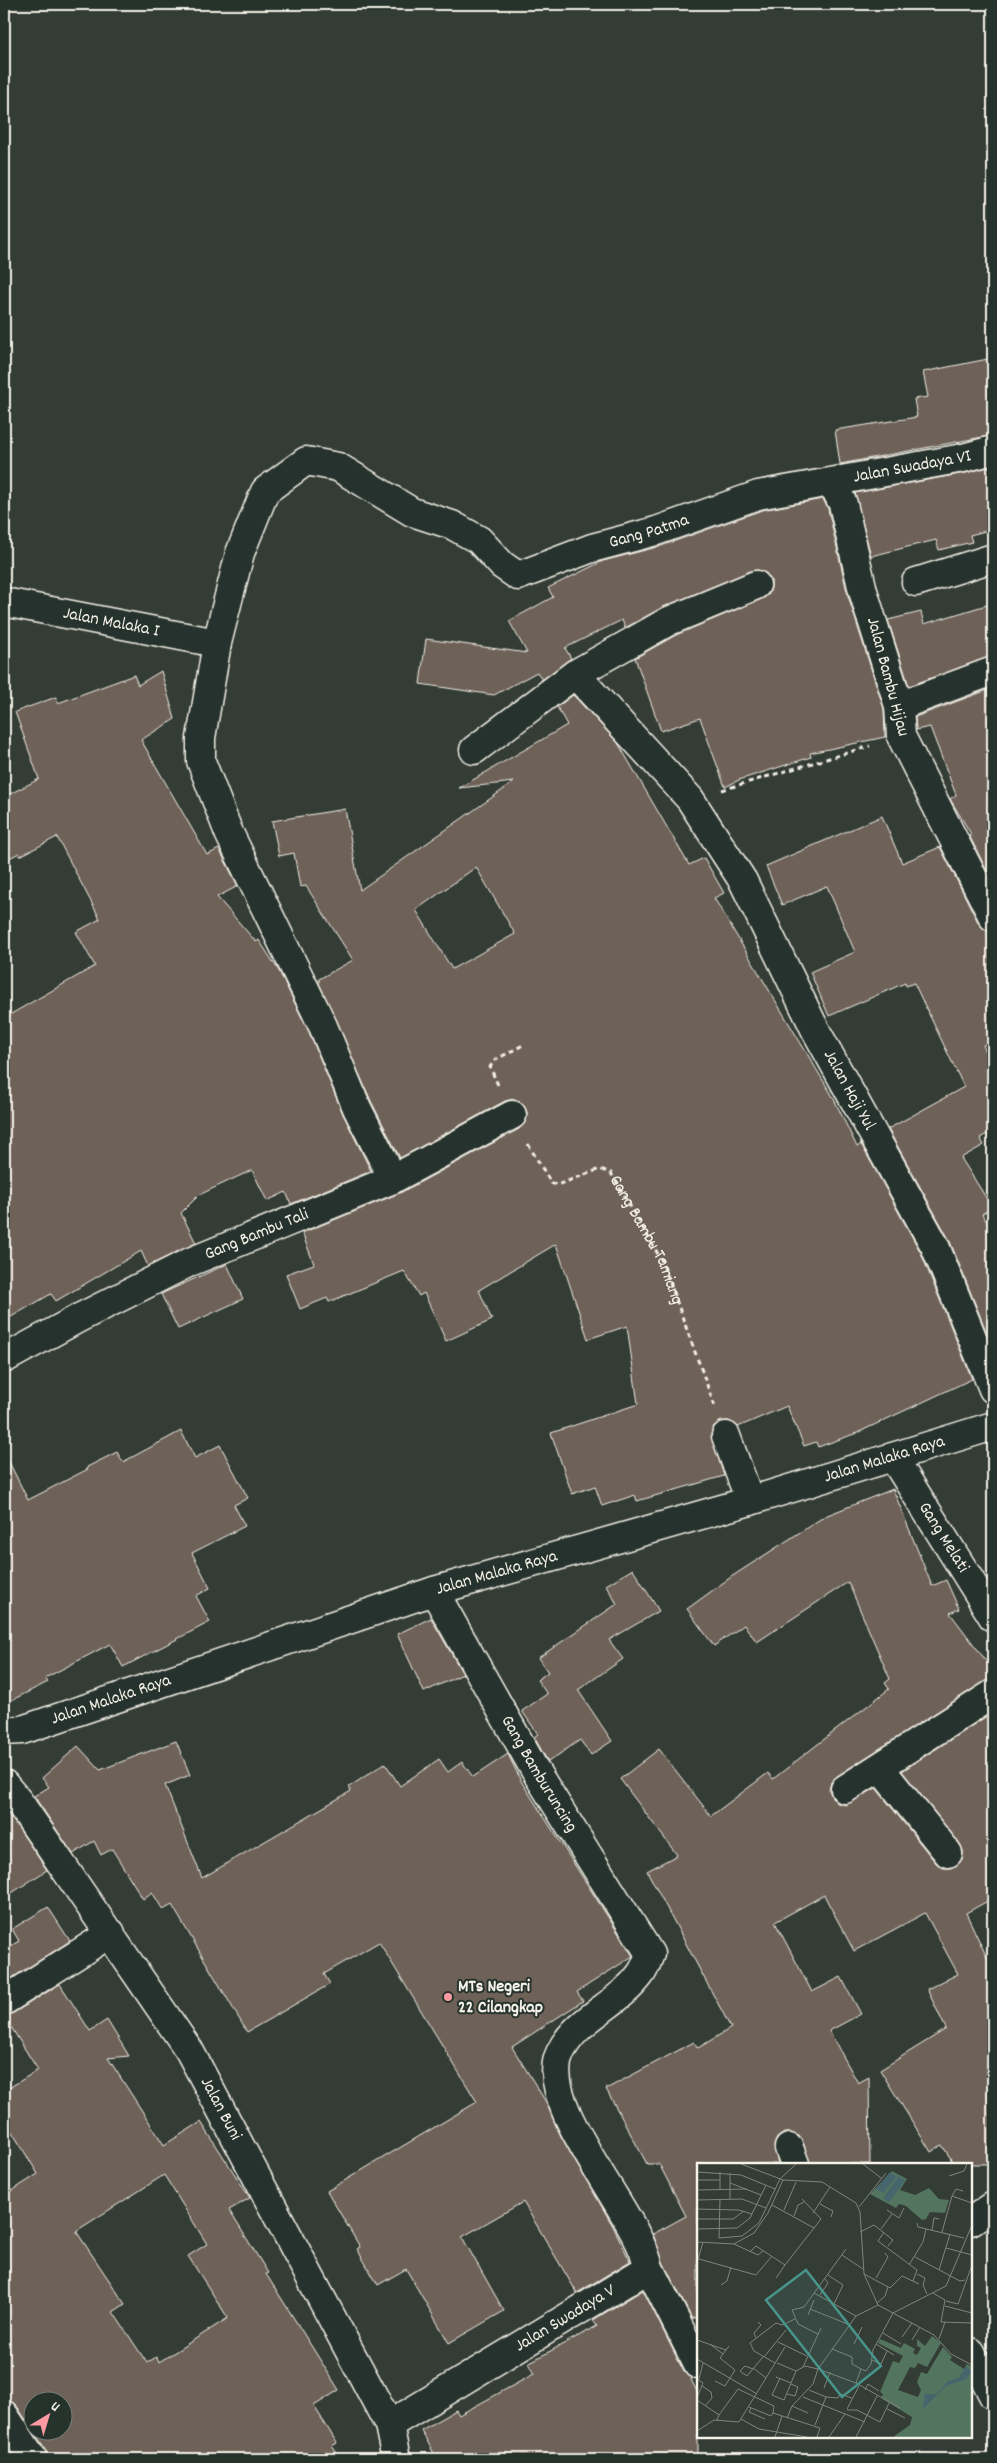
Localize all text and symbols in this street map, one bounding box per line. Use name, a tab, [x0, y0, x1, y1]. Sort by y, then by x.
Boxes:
street label: Jalan Swadaya VI	[851, 444, 974, 490]
street label: Gang Patma	[606, 508, 693, 555]
street label: Jalan Malaka I	[61, 601, 162, 644]
street label: Jalan Bambu Hijau	[859, 615, 915, 739]
street label: Jalan Haji Yul	[816, 1045, 882, 1136]
street label: Gang Bambu Tamiang	[602, 1170, 689, 1308]
street label: Gang Bambu Tali	[201, 1202, 313, 1267]
street label: Jalan Malaka Raya	[821, 1429, 948, 1490]
street label: Gang Melati	[912, 1497, 975, 1578]
street label: Jalan Malaka Raya	[433, 1544, 561, 1602]
street label: Jalan Malaka Raya	[48, 1668, 175, 1732]
street label: Gang Bamburuncing	[494, 1711, 584, 1838]
place label: MTs Negeri 22 Cilangkap	[458, 1975, 543, 2021]
marker: MTs Negeri 22 Cilangkap	[442, 1991, 454, 2003]
street label: Jalan Buni	[193, 2073, 248, 2145]
inset map	[697, 2163, 972, 2438]
street label: Jalan Swadaya V	[510, 2278, 621, 2359]
north arrow	[22, 2390, 72, 2440]
text: U	[46, 2397, 64, 2417]

